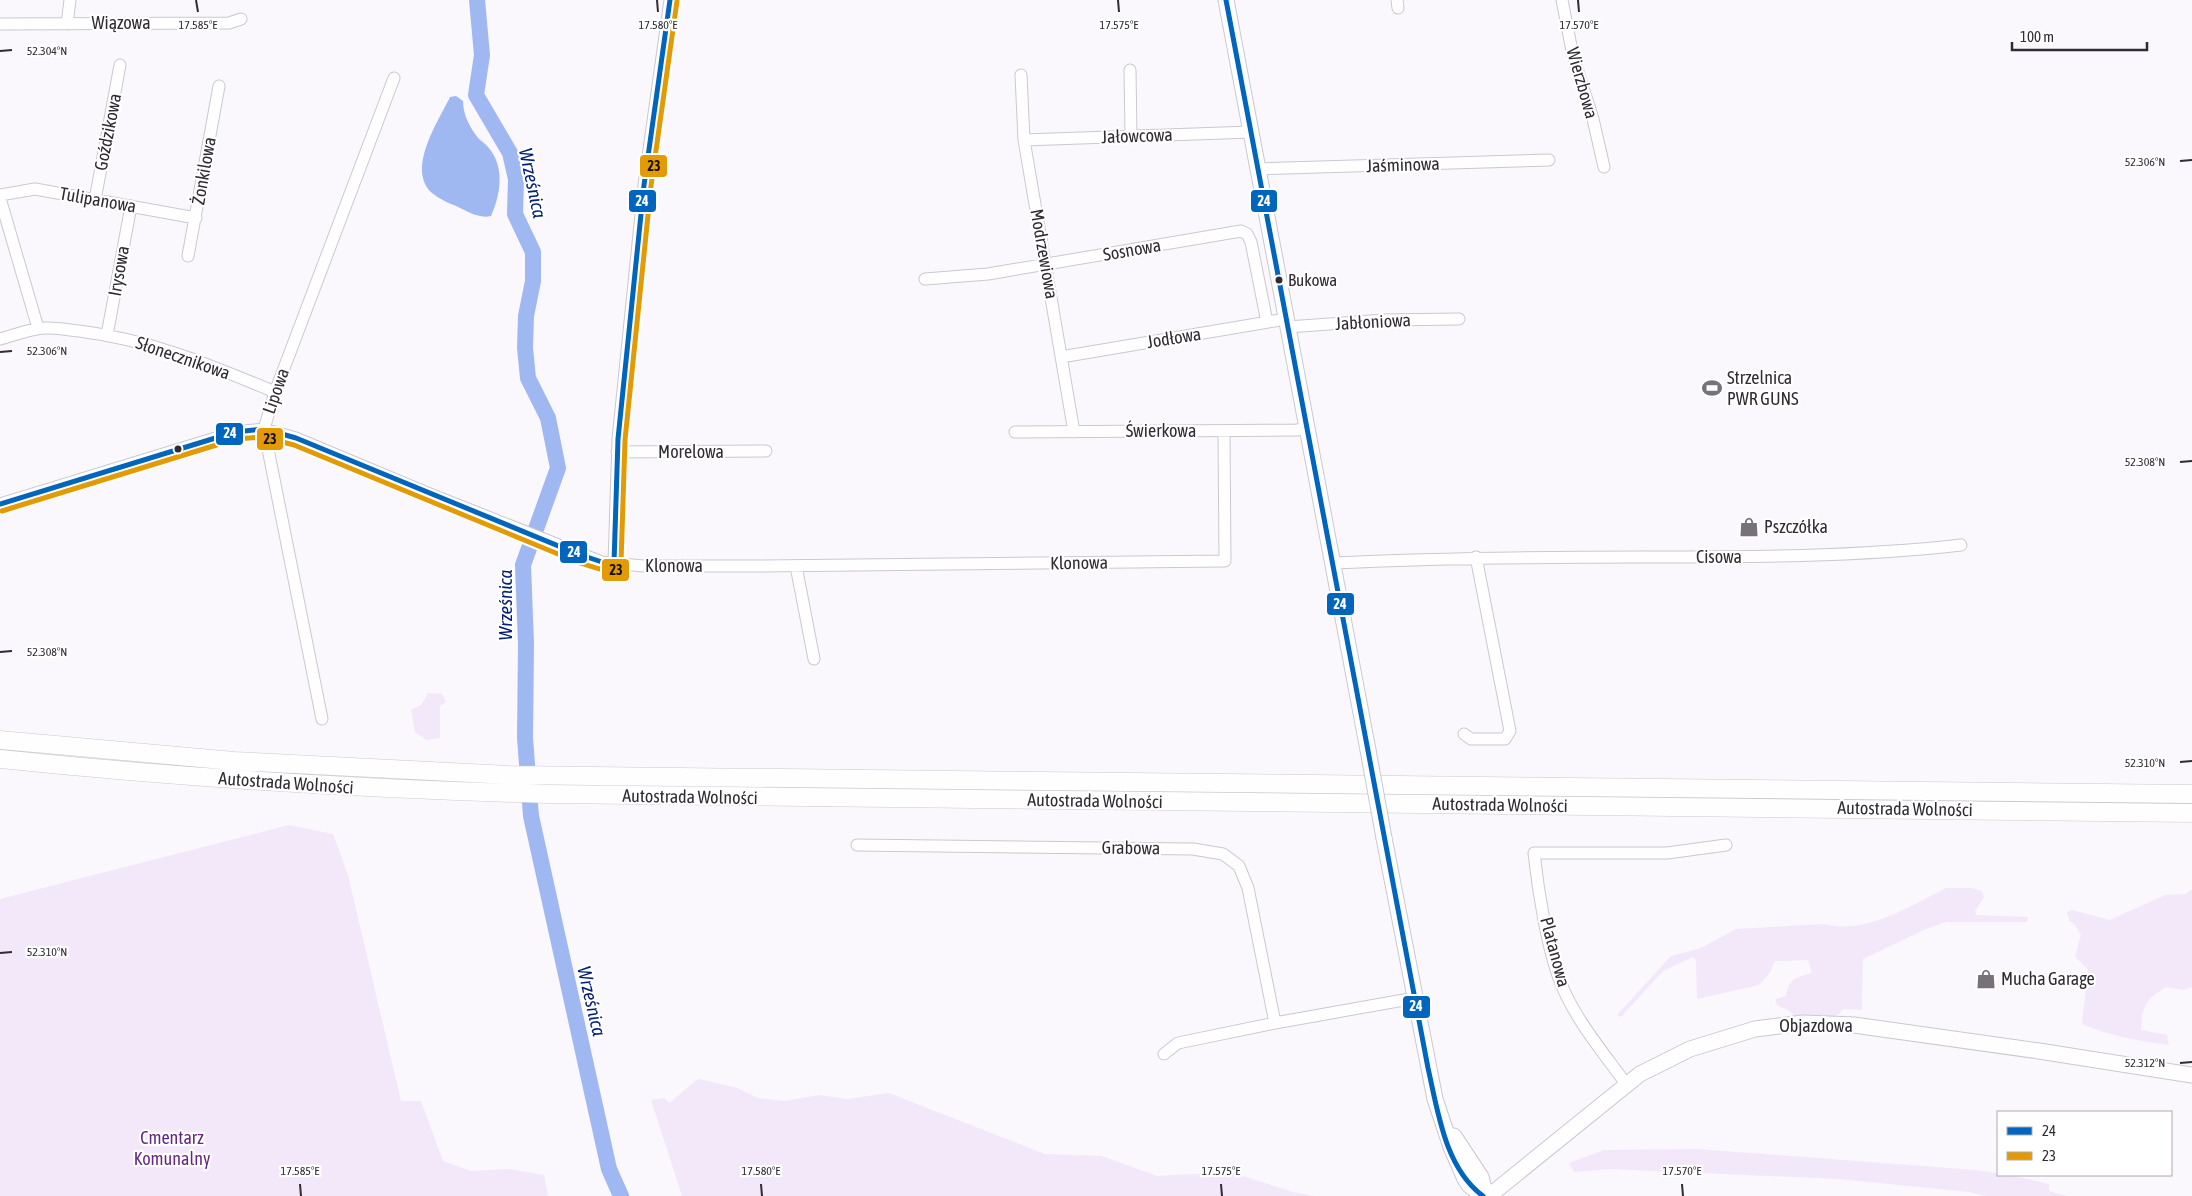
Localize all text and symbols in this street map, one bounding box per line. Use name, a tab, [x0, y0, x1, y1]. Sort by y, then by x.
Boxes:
street label: Wiązowa	[91, 12, 151, 33]
text: 17.585°E	[179, 18, 217, 32]
text: 17.580°E	[639, 18, 677, 32]
text: 17.575°E	[1100, 18, 1138, 32]
text: 17.570°E	[1560, 18, 1598, 32]
scale bar	[2012, 20, 2147, 52]
text: 100 m	[2020, 28, 2054, 45]
text: 52.304°N	[27, 44, 67, 58]
street label: Wierzbowa	[1562, 45, 1603, 121]
street label: Goździkowa	[90, 92, 125, 172]
street label: Jałowcowa	[1101, 124, 1173, 147]
street label: Żonkilowa	[187, 135, 220, 207]
water label: Wrześnica	[515, 146, 551, 220]
street label: Jaśminowa	[1366, 153, 1440, 176]
line badge: 23	[639, 154, 668, 178]
text: 52.306°N	[2125, 155, 2165, 169]
text: 23	[647, 158, 661, 174]
street label: Tulipanowa	[58, 182, 138, 217]
line badge: 24	[628, 189, 657, 213]
line badge: 24	[1250, 189, 1278, 213]
text: 24	[635, 193, 649, 209]
text: 24	[1257, 193, 1271, 209]
street label: Modrzewiowa	[1026, 207, 1063, 300]
street label: Sosnowa	[1101, 234, 1162, 265]
street label: Irysowa	[104, 244, 133, 298]
place label: Bukowa	[1288, 270, 1337, 290]
marker: Bukowa	[1274, 275, 1284, 285]
street label: Jabłoniowa	[1335, 309, 1411, 334]
street label: Jodłowa	[1145, 323, 1203, 352]
street label: Słonecznikowa	[133, 332, 233, 383]
text: 52.306°N	[27, 344, 67, 358]
street label: Lipowa	[258, 365, 293, 416]
place label: Strzelnica PWR GUNS	[1727, 367, 1799, 409]
sports icon: Strzelnica PWR GUNS	[1701, 377, 1723, 399]
street label: Świerkowa	[1126, 420, 1196, 441]
line badge: 24	[215, 422, 244, 446]
text: 24	[223, 425, 237, 441]
line badge: 23	[256, 427, 284, 451]
text: 23	[263, 431, 277, 447]
street label: Morelowa	[658, 441, 724, 462]
unlabelled marker	[173, 444, 183, 454]
text: 52.308°N	[2125, 455, 2165, 469]
shop icon: Pszczółka	[1738, 516, 1760, 538]
place label: Pszczółka	[1764, 516, 1828, 537]
line badge: 24	[559, 540, 588, 564]
text: 24	[567, 544, 581, 560]
street label: Cisowa	[1696, 546, 1742, 567]
street label: Klonowa	[1050, 551, 1108, 574]
street label: Klonowa	[645, 555, 703, 576]
line badge: 23	[601, 558, 630, 582]
text: 23	[609, 562, 623, 578]
water label: Wrześnica	[494, 569, 516, 640]
line badge: 24	[1326, 592, 1355, 616]
text: 24	[1333, 596, 1347, 612]
text: 52.308°N	[27, 645, 67, 659]
text: 52.310°N	[2125, 756, 2165, 770]
street label: Autostrada Wolności	[218, 767, 354, 798]
street label: Autostrada Wolności	[622, 785, 758, 808]
street label: Autostrada Wolności	[1027, 789, 1163, 812]
street label: Autostrada Wolności	[1432, 793, 1568, 816]
street label: Autostrada Wolności	[1837, 797, 1973, 820]
street label: Grabowa	[1102, 836, 1160, 859]
street label: Platanowa	[1536, 915, 1575, 989]
text: 52.310°N	[27, 945, 67, 959]
water label: Wrześnica	[573, 964, 611, 1038]
shop icon: Mucha Garage	[1975, 968, 1997, 990]
place label: Mucha Garage	[2001, 968, 2095, 989]
line badge: 24	[1402, 995, 1431, 1019]
text: 24	[1409, 998, 1423, 1014]
street label: Objazdowa	[1779, 1015, 1853, 1036]
text: 52.312°N	[2125, 1056, 2165, 1070]
legend	[1997, 1111, 2172, 1176]
text: 24	[2042, 1122, 2056, 1139]
park label: Cmentarz Komunalny	[134, 1127, 210, 1169]
text: 23	[2042, 1147, 2056, 1164]
text: 17.585°E	[281, 1164, 319, 1178]
text: 17.580°E	[742, 1164, 780, 1178]
text: 17.575°E	[1202, 1164, 1240, 1178]
text: 17.570°E	[1663, 1164, 1701, 1178]

